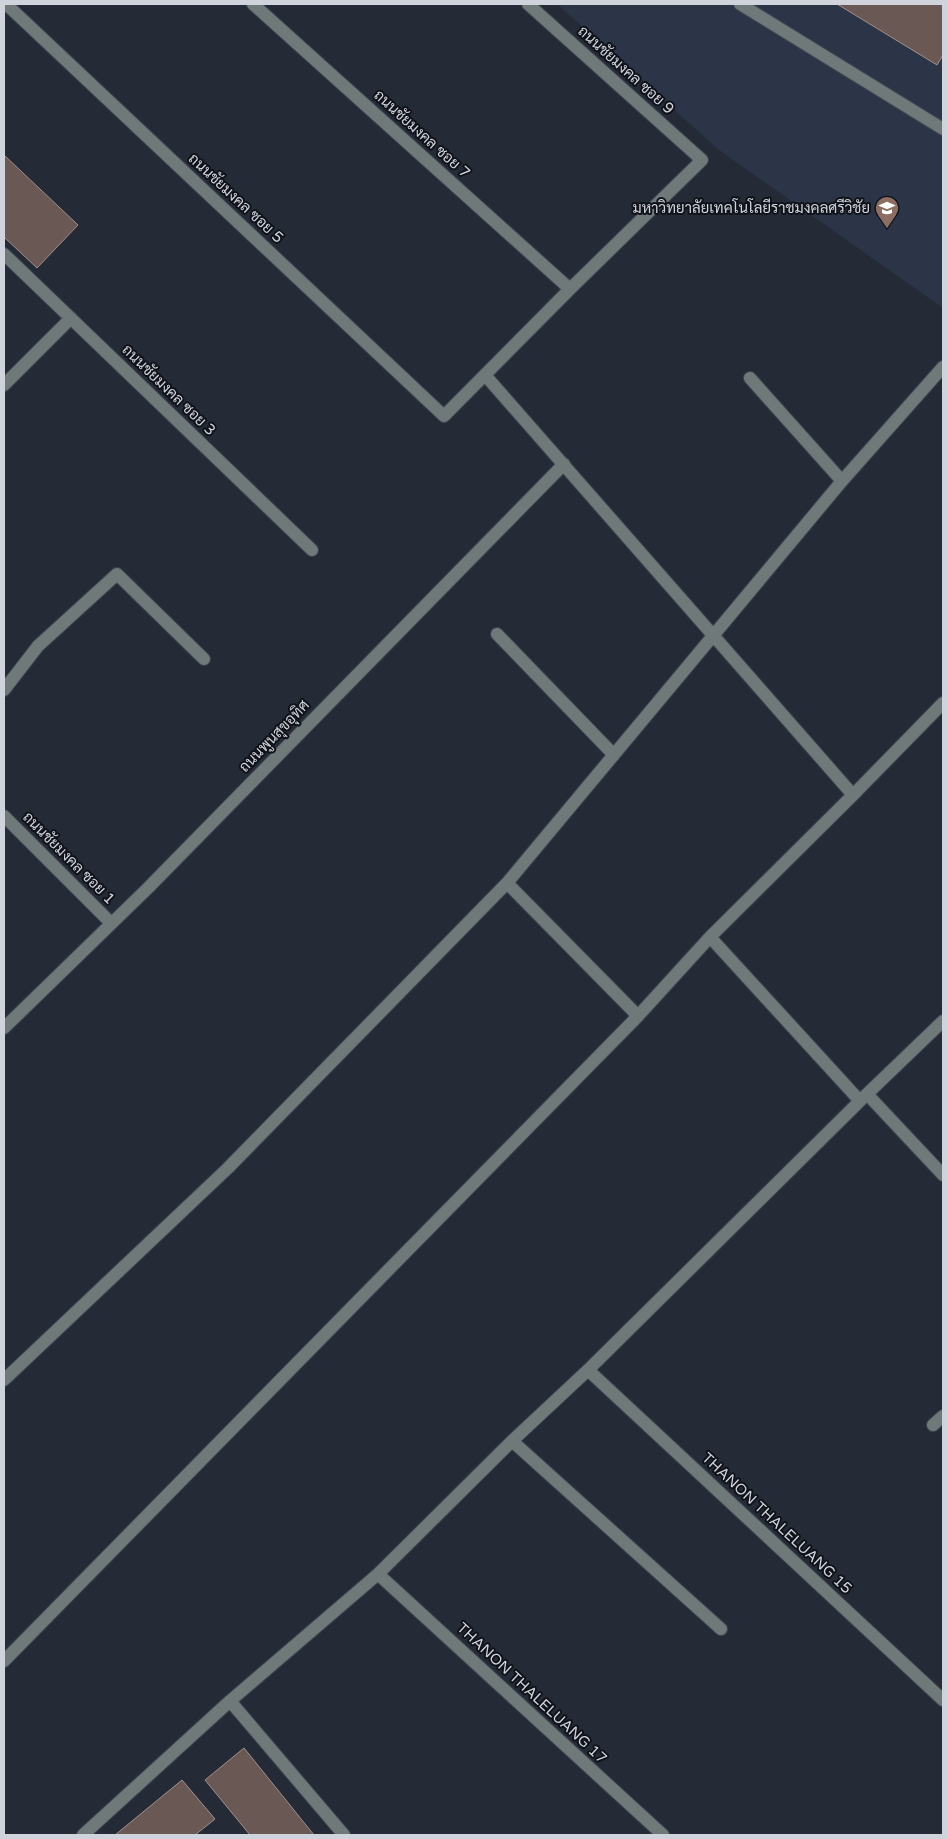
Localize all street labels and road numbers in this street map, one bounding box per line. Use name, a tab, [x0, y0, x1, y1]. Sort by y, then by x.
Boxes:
street label: ถนนชัยมงคล ซอย 9	[574, 22, 678, 118]
street label: ถนนชัยมงคล ซอย 7	[370, 86, 474, 182]
street label: ถนนชัยมงคล ซอย 5	[185, 149, 287, 247]
street label: ถนนชัยมงคล ซอย 3	[118, 341, 220, 439]
street label: ถนนพูนสุขอุทิศ	[235, 696, 314, 777]
street label: ถนนชัยมงคล ซอย 1	[19, 808, 119, 908]
street label: THANON THALELUANG 15	[698, 1449, 856, 1597]
street label: THANON THALELUANG 17	[453, 1619, 611, 1767]

